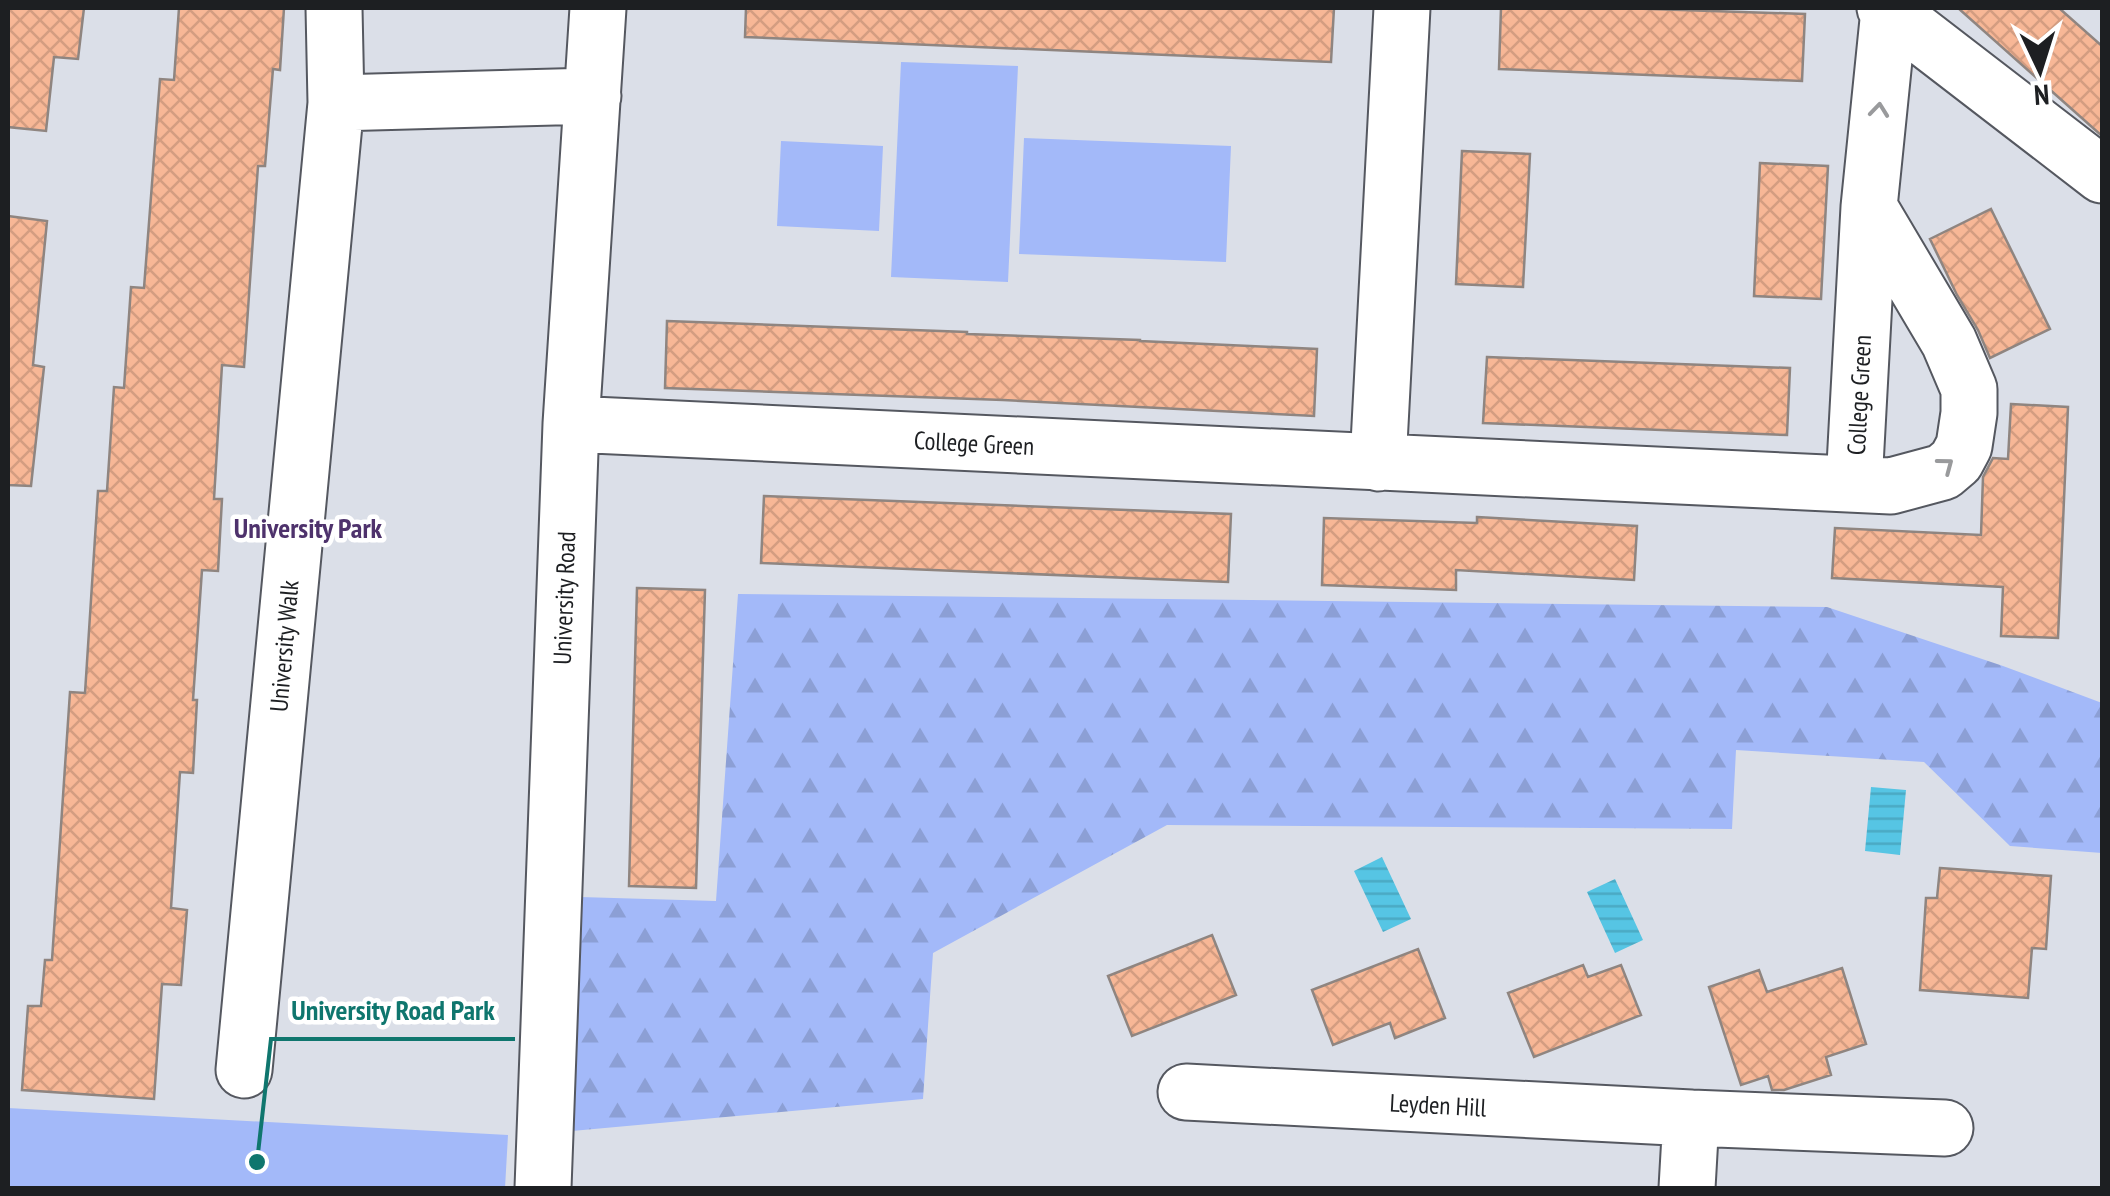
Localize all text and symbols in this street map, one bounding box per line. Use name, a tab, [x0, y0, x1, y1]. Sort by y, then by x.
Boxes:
north arrow	[1990, 20, 2090, 120]
text: N	[2033, 76, 2051, 114]
one-way arrow	[1867, 102, 1889, 118]
street label: College Green	[1840, 334, 1878, 456]
street label: College Green	[913, 424, 1035, 462]
one-way arrow	[1935, 459, 1953, 476]
district label: University Park	[234, 509, 383, 546]
street label: University Road	[546, 531, 582, 665]
street label: University Walk	[262, 579, 306, 713]
callout: University Road Park	[271, 981, 515, 1039]
text: University Road Park	[291, 991, 495, 1028]
street label: Leyden Hill	[1389, 1086, 1487, 1124]

